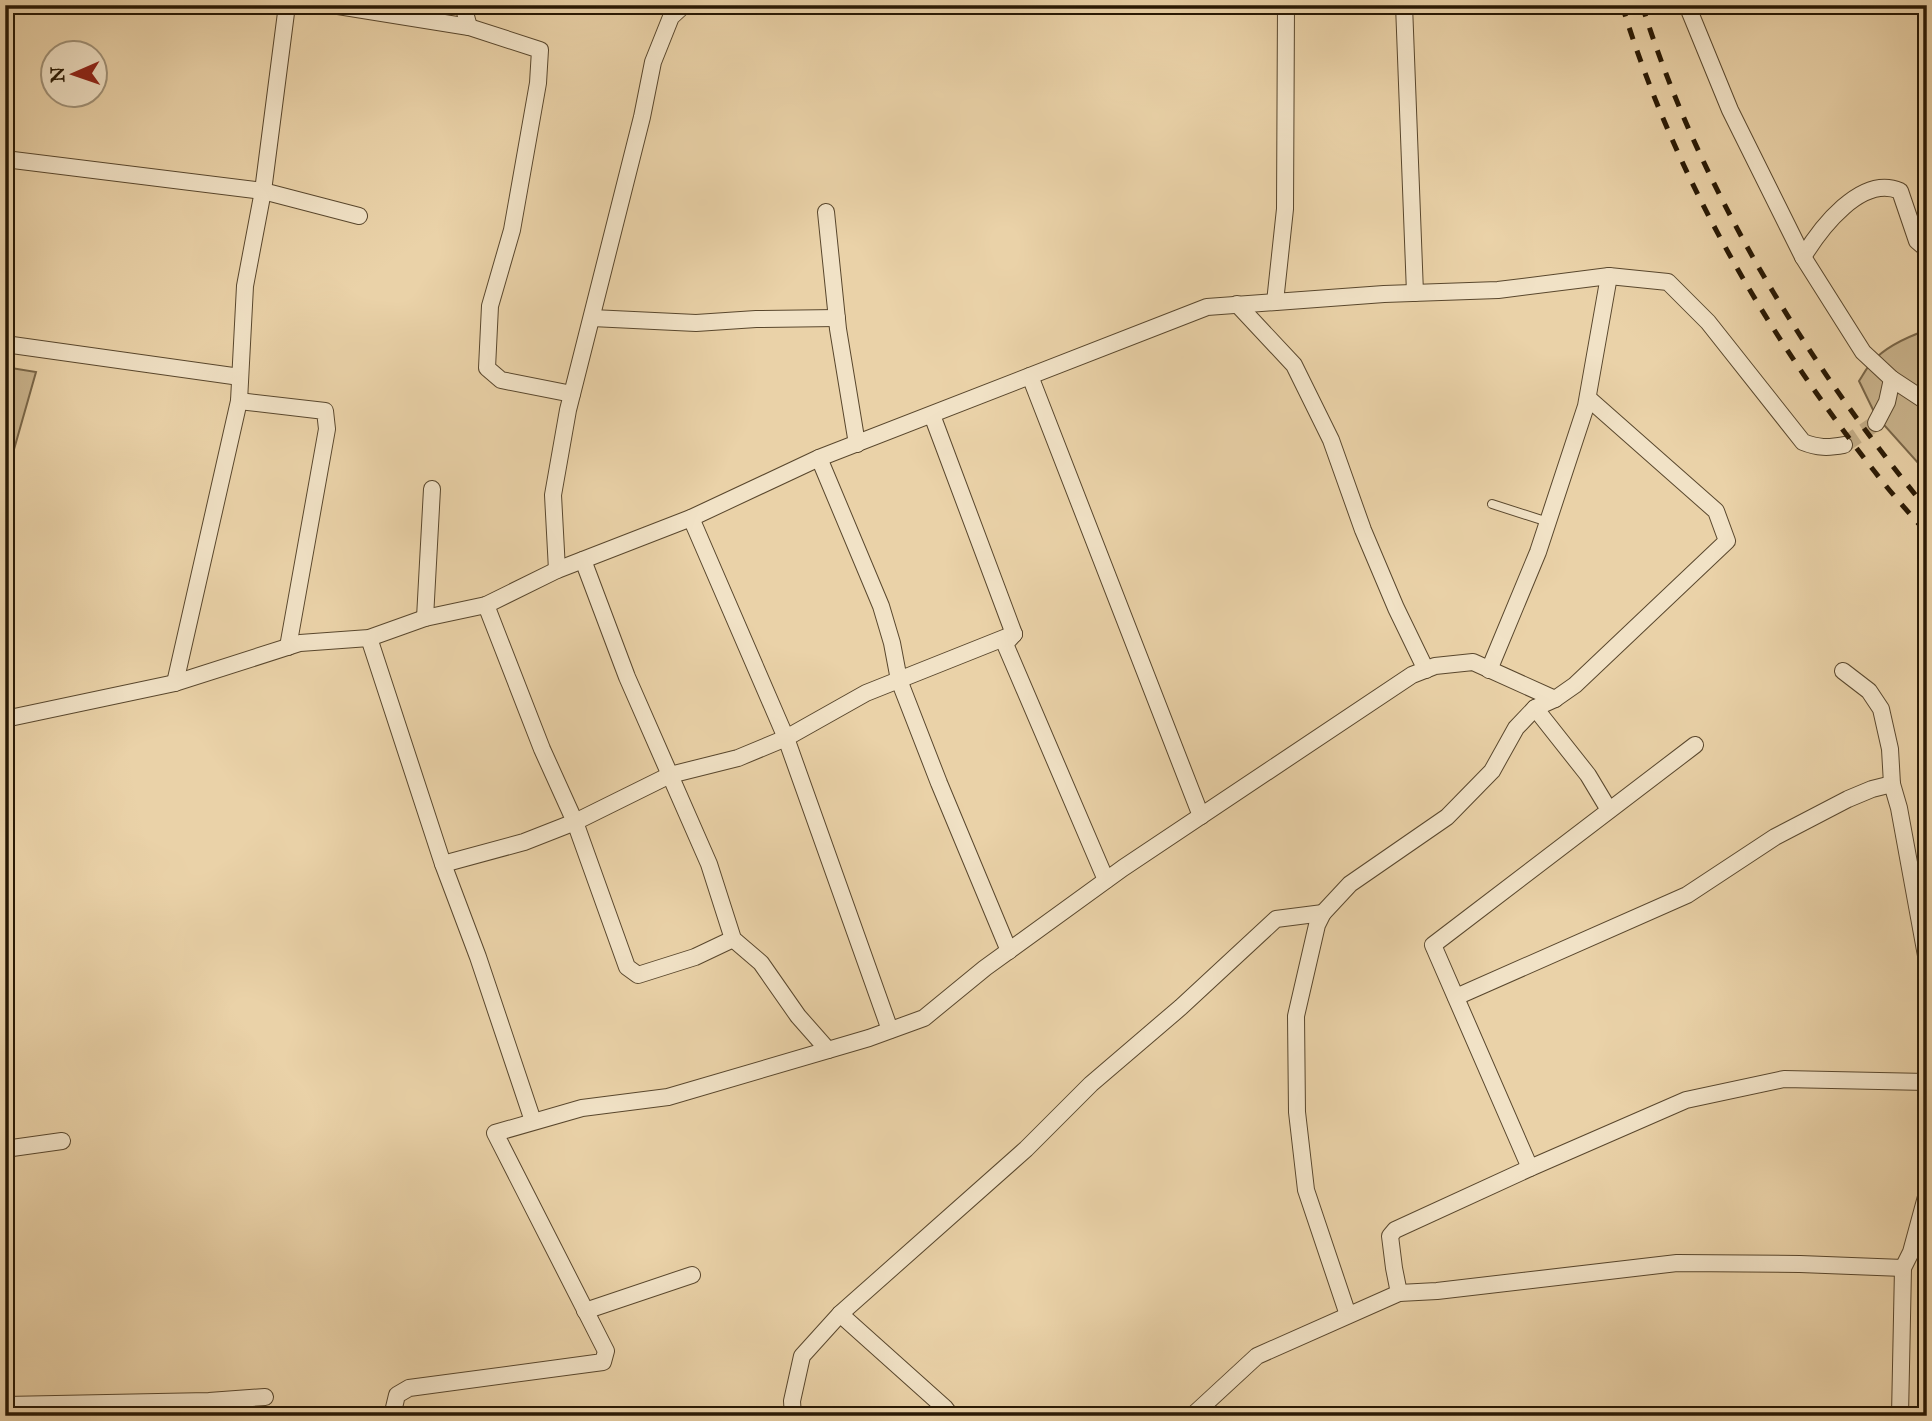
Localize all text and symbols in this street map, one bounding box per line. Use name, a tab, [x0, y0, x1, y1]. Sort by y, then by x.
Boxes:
north arrow	[38, 38, 108, 108]
text: N	[46, 66, 69, 83]

